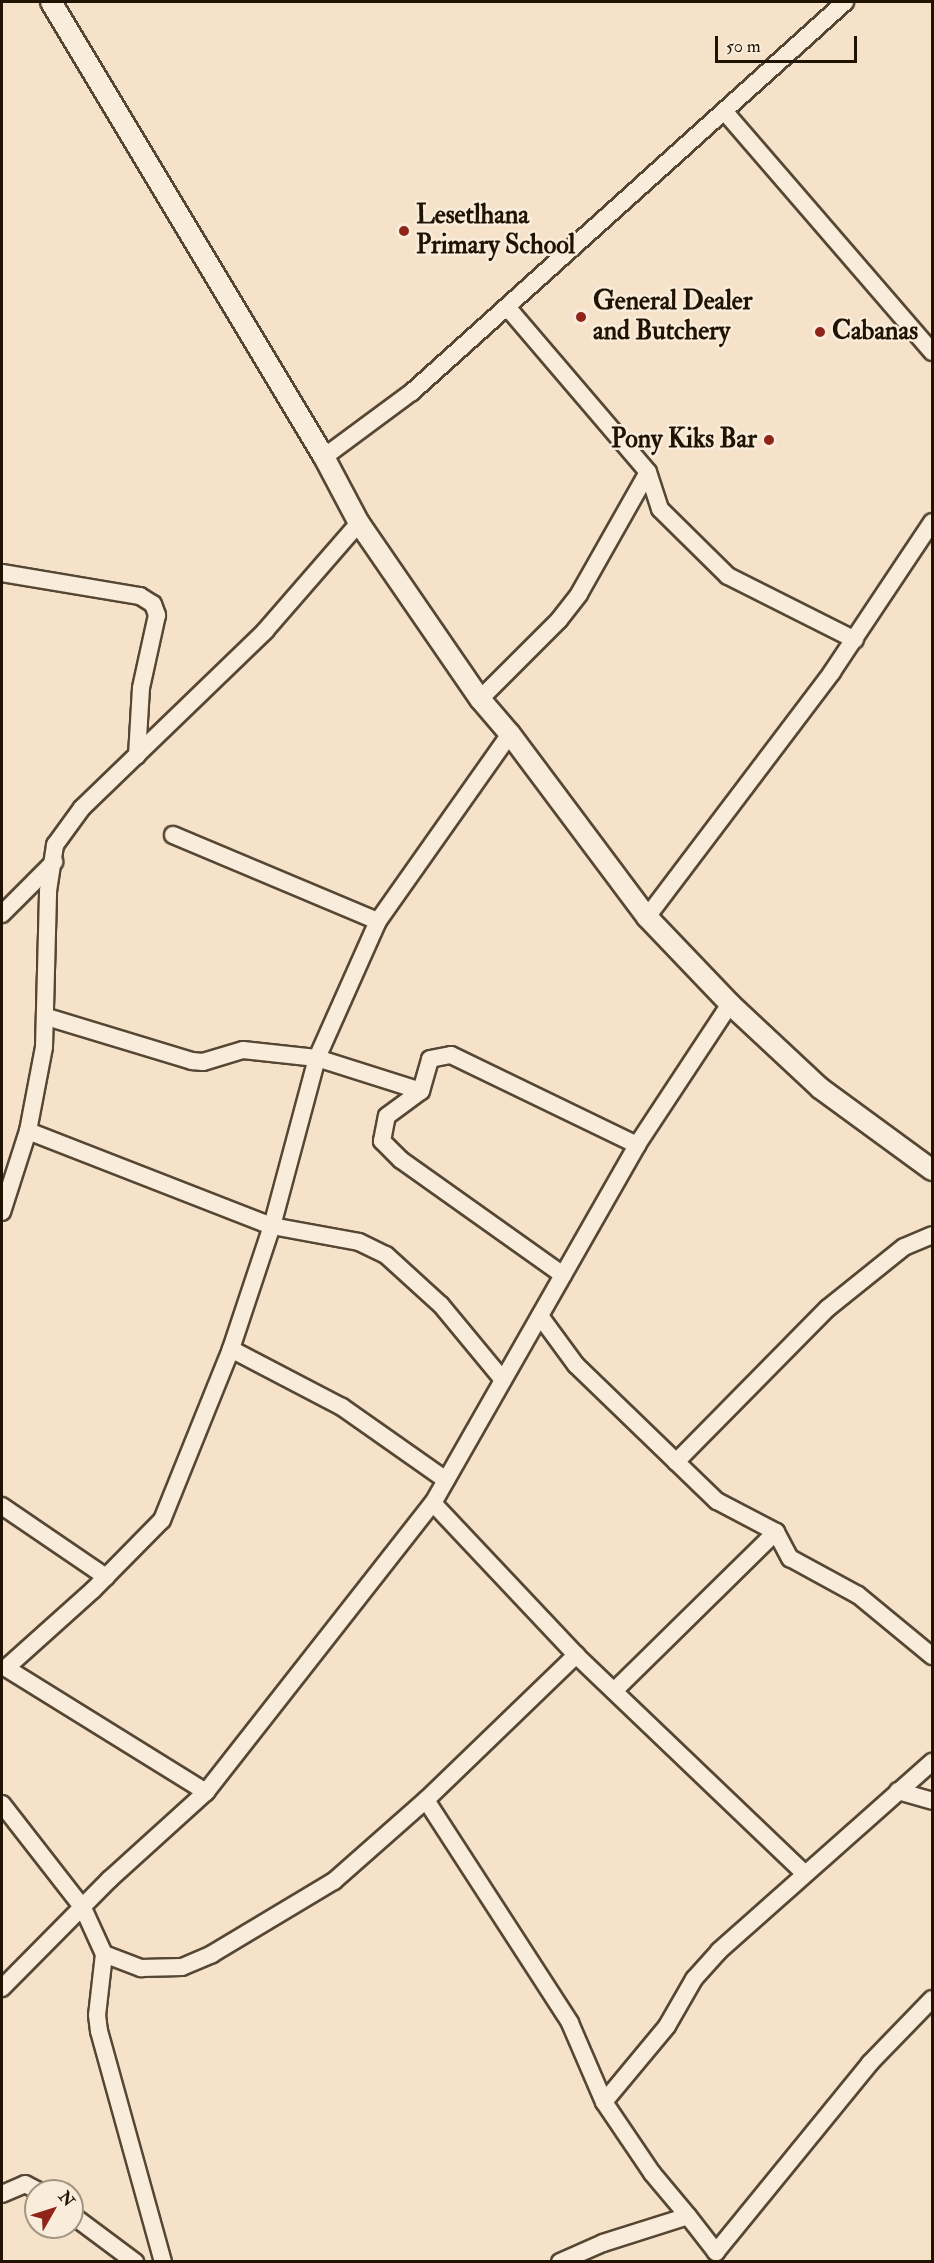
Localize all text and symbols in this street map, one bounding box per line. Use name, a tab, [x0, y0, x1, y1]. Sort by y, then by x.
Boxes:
scale bar	[718, 24, 860, 62]
text: 50 m	[726, 35, 761, 58]
place label: Lesetlhana Primary School	[416, 200, 575, 262]
marker: Lesetlhana Primary School	[397, 224, 411, 238]
place label: General Dealer and Butchery	[593, 286, 752, 348]
marker: General Dealer and Butchery	[574, 310, 588, 324]
place label: Cabanas	[832, 316, 918, 348]
marker: Cabanas	[813, 325, 827, 339]
place label: Pony Kiks Bar	[611, 424, 757, 456]
marker: Pony Kiks Bar	[762, 433, 776, 447]
north arrow	[24, 2179, 84, 2239]
text: N	[54, 2187, 79, 2211]

